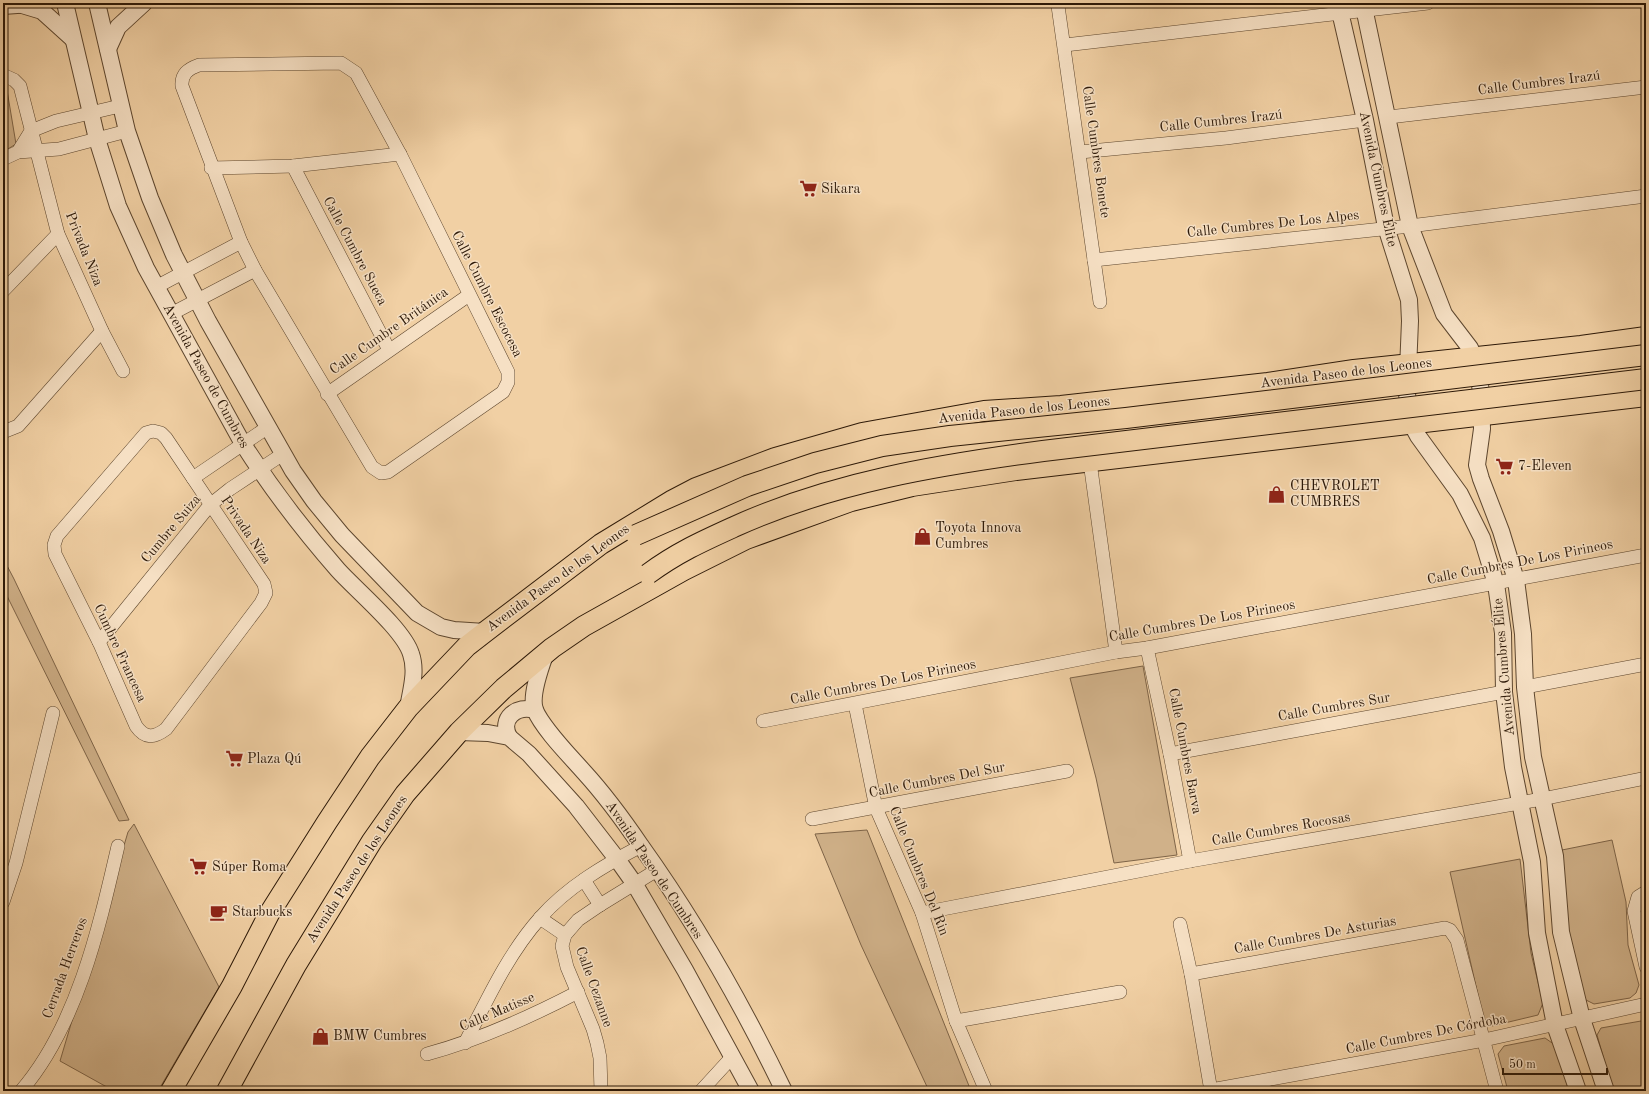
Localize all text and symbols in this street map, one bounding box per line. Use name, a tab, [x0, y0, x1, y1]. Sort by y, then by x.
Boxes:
street label: Calle Cumbres Irazú	[1477, 68, 1602, 97]
street label: Calle Cumbres Bonete	[1080, 85, 1112, 219]
street label: Calle Cumbres Irazú	[1159, 108, 1284, 134]
street label: Avenida Cumbres Élite	[1357, 109, 1402, 248]
supermarket icon: Sikara	[798, 179, 818, 199]
place label: Sikara	[821, 182, 860, 196]
street label: Calle Cumbre Sueca	[320, 194, 390, 308]
street label: Calle Cumbres De Los Alpes	[1186, 208, 1360, 240]
street label: Privada Niza	[63, 210, 105, 288]
street label: Calle Cumbre Escocesa	[449, 229, 525, 360]
street label: Calle Cumbre Británica	[327, 285, 451, 377]
street label: Avenida Paseo de Cumbres	[160, 301, 252, 451]
street label: Avenida Paseo de los Leones	[1259, 356, 1433, 390]
street label: Avenida Paseo de los Leones	[937, 394, 1111, 426]
supermarket icon: 7-Eleven	[1495, 456, 1515, 476]
place label: 7-Eleven	[1518, 459, 1572, 473]
place label: CHEVROLET CUMBRES	[1290, 479, 1380, 509]
shop icon: CHEVROLET CUMBRES	[1267, 484, 1287, 504]
street label: Cumbre Suiza	[139, 492, 203, 566]
street label: Privada Niza	[218, 493, 274, 567]
place label: Toyota Innova Cumbres	[935, 521, 1021, 551]
street label: Avenida Paseo de los Leones	[484, 522, 632, 634]
shop icon: Toyota Innova Cumbres	[912, 526, 932, 546]
street label: Calle Cumbres De Los Pirineos	[1426, 537, 1614, 587]
street label: Avenida Cumbres Élite	[1488, 597, 1517, 737]
street label: Calle Cumbres De Los Pirineos	[1108, 598, 1296, 644]
street label: Cumbre Francesa	[91, 602, 149, 704]
street label: Calle Cumbres De Los Pirineos	[789, 657, 977, 707]
street label: Calle Cumbres Barva	[1166, 687, 1204, 815]
street label: Calle Cumbres Sur	[1277, 690, 1391, 724]
supermarket icon: Plaza Qú	[224, 749, 244, 769]
place label: Plaza Qú	[247, 752, 302, 766]
street label: Calle Cumbres Del Sur	[868, 760, 1007, 800]
street label: Avenida Paseo de los Leones	[304, 793, 410, 945]
street label: Avenida Paseo de Cumbres	[603, 799, 705, 941]
street label: Calle Cumbres Del Rin	[887, 804, 951, 938]
street label: Calle Cumbres Rocosas	[1211, 810, 1351, 848]
supermarket icon: Súper Roma	[189, 857, 209, 877]
place label: Súper Roma	[212, 860, 287, 874]
cafe icon: Starbucks	[209, 902, 229, 922]
place label: Starbucks	[232, 905, 292, 919]
street label: Calle Cumbres De Asturias	[1233, 914, 1397, 956]
street label: Cerrada Herreros	[40, 916, 90, 1020]
street label: Calle Cezanne	[573, 945, 615, 1029]
street label: Calle Matisse	[457, 990, 537, 1034]
street label: Calle Cumbres De Córdoba	[1345, 1012, 1508, 1056]
shop icon: BMW Cumbres	[310, 1026, 330, 1046]
place label: BMW Cumbres	[333, 1029, 427, 1043]
scale bar	[1503, 1050, 1607, 1076]
text: 50 m	[1509, 1058, 1536, 1071]

